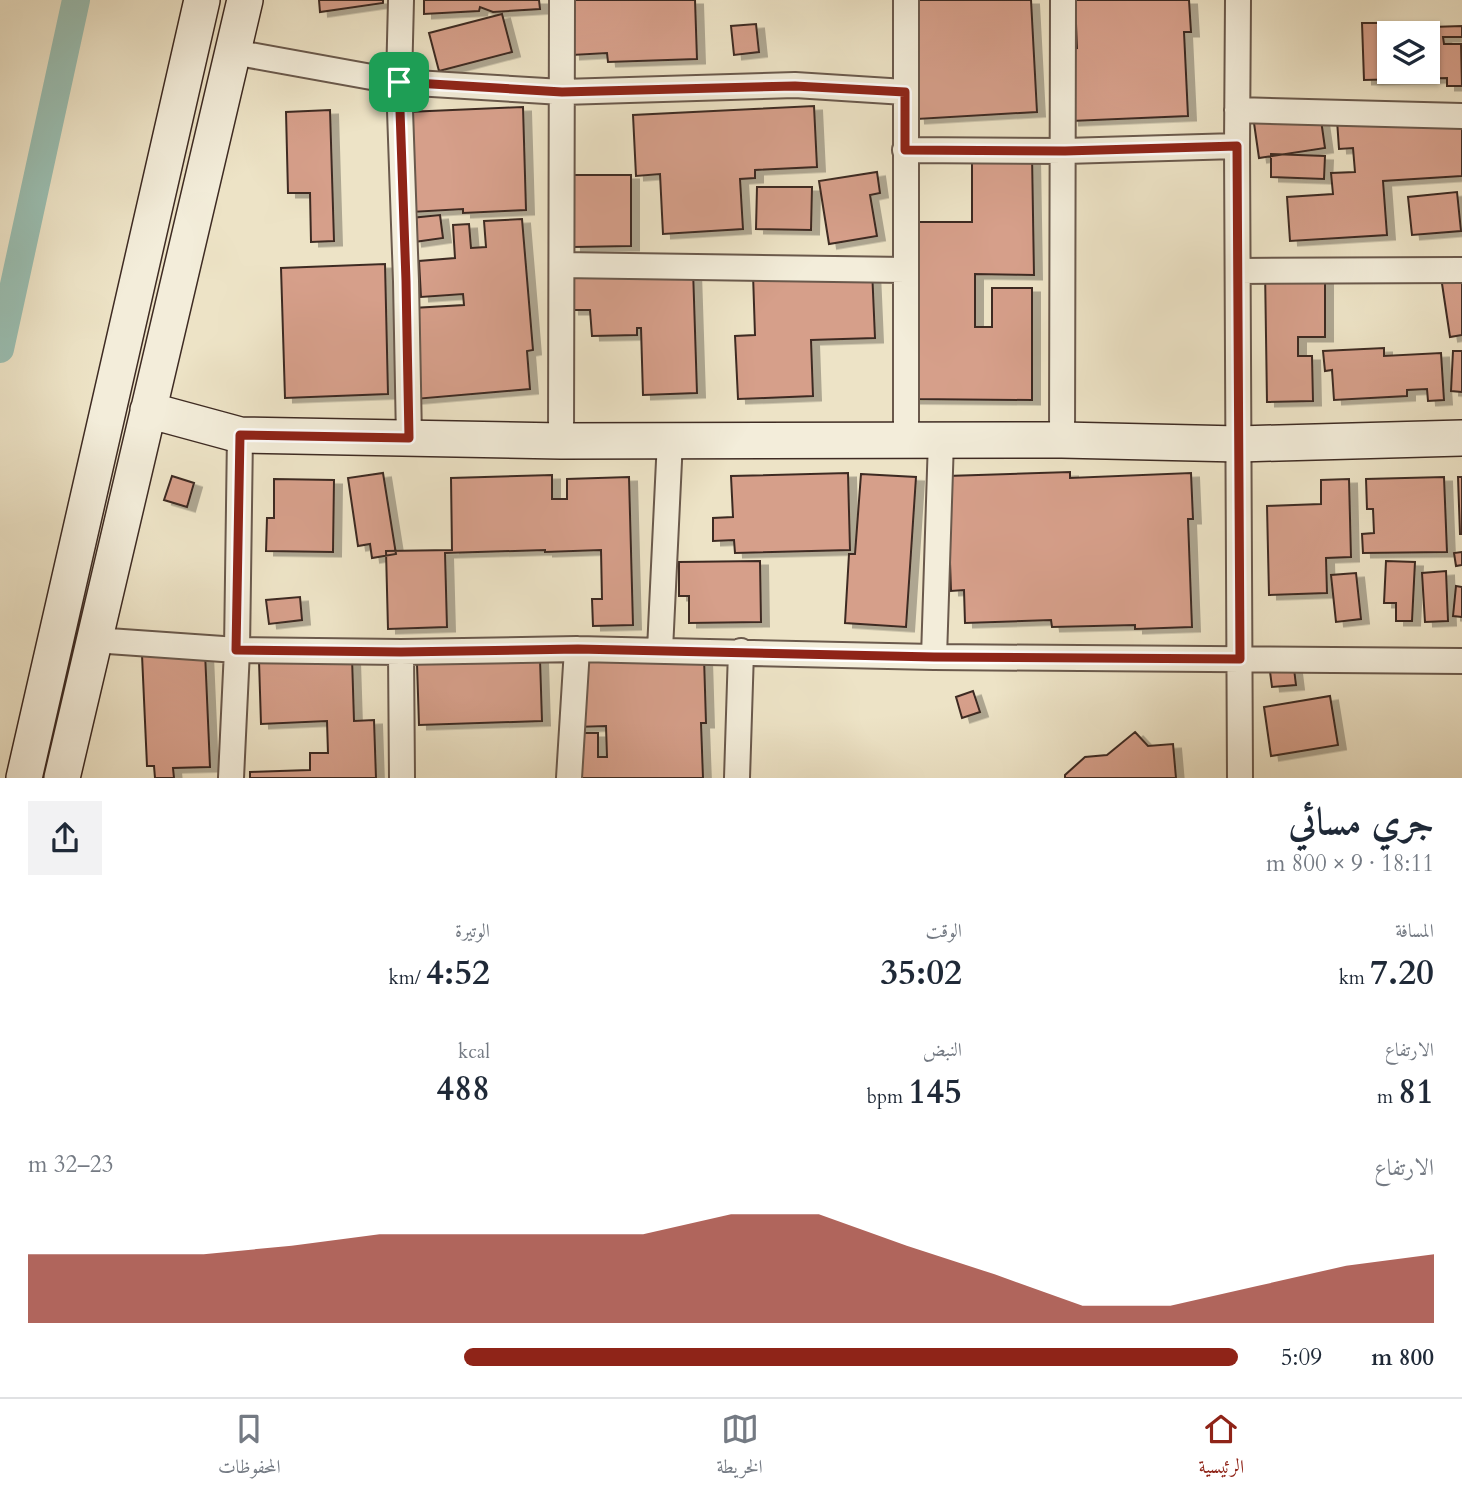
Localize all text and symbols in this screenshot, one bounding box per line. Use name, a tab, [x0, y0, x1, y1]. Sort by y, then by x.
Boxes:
map controls	[1377, 21, 1440, 84]
button: layers	[1377, 21, 1440, 84]
pin	[369, 52, 429, 112]
icon: arrive	[380, 63, 418, 101]
text: جري مسائي	[1288, 796, 1434, 848]
button: share	[28, 801, 102, 875]
text: 18:11 · 9 × 800 m	[1266, 848, 1434, 879]
text: الوتيرة	[455, 918, 490, 944]
text: الوقت	[926, 918, 962, 944]
text: المسافة	[1395, 918, 1434, 944]
text: 4:52	[426, 949, 490, 997]
text: 35:02	[880, 949, 962, 997]
text: 7.20	[1370, 949, 1434, 997]
text: /km	[389, 965, 426, 991]
text: km	[1339, 965, 1370, 991]
text: النبض	[923, 1037, 962, 1063]
text: الارتفاع	[1385, 1037, 1434, 1063]
text: kcal	[458, 1039, 490, 1065]
text: 488	[436, 1065, 490, 1113]
text: 145	[908, 1068, 962, 1116]
text: 81	[1398, 1068, 1434, 1116]
text: bpm	[867, 1084, 908, 1110]
text: m	[1377, 1084, 1398, 1110]
text: 23–32 m	[28, 1149, 113, 1180]
text: الارتفاع	[1374, 1152, 1434, 1183]
text: 5:09	[1281, 1342, 1322, 1373]
text: 800 m	[1371, 1342, 1434, 1373]
tab: المحفوظات	[218, 1410, 281, 1485]
tab: الخريطة	[716, 1410, 763, 1485]
tab: الرئيسية	[1198, 1410, 1244, 1485]

